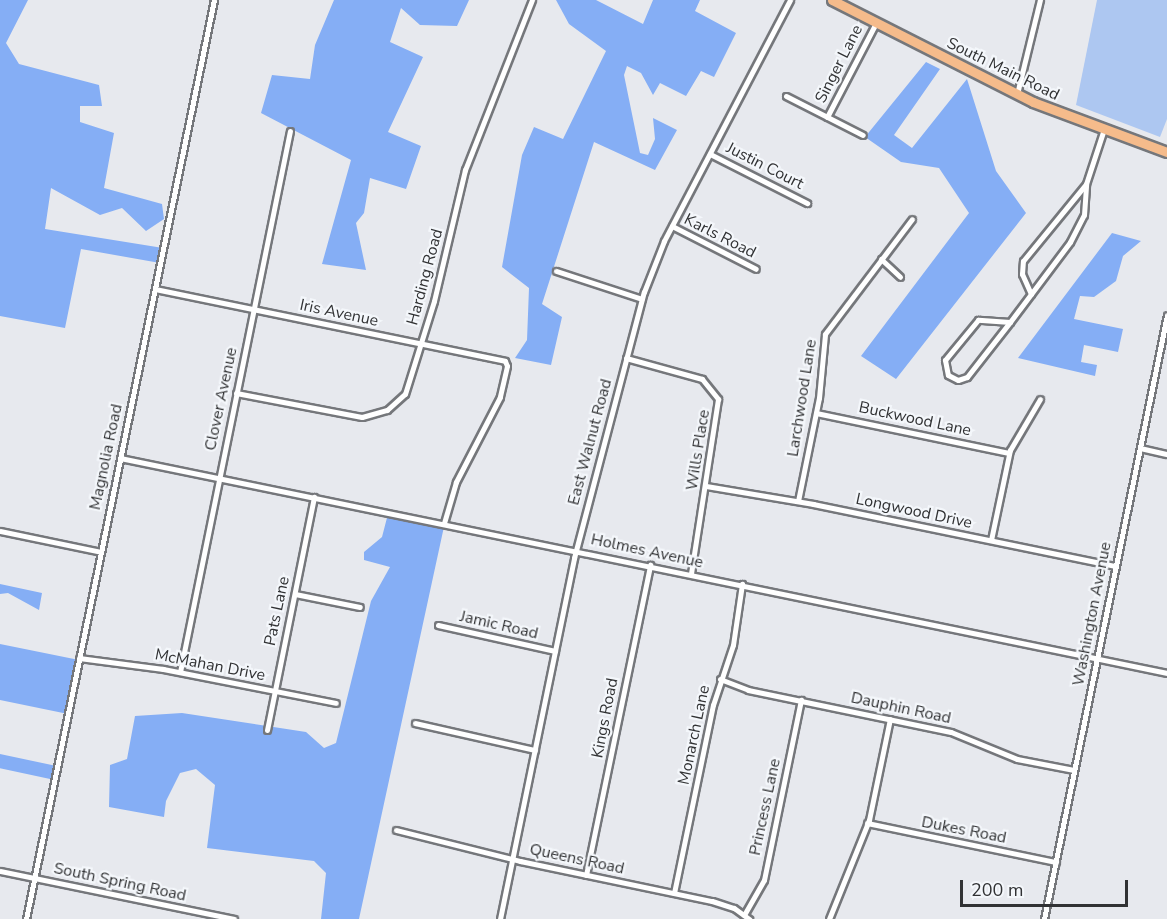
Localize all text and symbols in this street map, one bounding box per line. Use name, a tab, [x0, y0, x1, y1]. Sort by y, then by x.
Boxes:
street label: Singer Lane	[811, 22, 867, 106]
street label: South Main Road	[944, 33, 1062, 105]
street label: Justin Court	[723, 138, 807, 194]
street label: Karls Road	[681, 210, 759, 262]
street label: Harding Road	[403, 227, 447, 327]
street label: Iris Avenue	[298, 295, 380, 331]
street label: Larchwood Lane	[783, 338, 821, 458]
street label: Clover Avenue	[201, 346, 241, 452]
street label: East Walnut Road	[564, 377, 616, 507]
street label: Buckwood Lane	[857, 398, 973, 440]
street label: Magnolia Road	[85, 402, 127, 512]
street label: Wills Place	[682, 408, 714, 492]
street label: Longwood Drive	[854, 489, 974, 533]
street label: Holmes Avenue	[589, 530, 705, 572]
street label: Washington Avenue	[1069, 540, 1115, 688]
street label: Pats Lane	[260, 575, 294, 647]
street label: Jamic Road	[458, 607, 540, 643]
street label: McMahan Drive	[153, 645, 267, 685]
street label: Kings Road	[588, 676, 622, 760]
street label: Monarch Lane	[674, 684, 714, 786]
street label: Dauphin Road	[849, 688, 953, 728]
street label: Princess Lane	[745, 757, 785, 857]
street label: Dukes Road	[920, 812, 1008, 848]
street label: Queens Road	[528, 840, 626, 878]
street label: South Spring Road	[52, 859, 188, 905]
scale bar	[963, 868, 1131, 906]
text: 200 m	[971, 878, 1023, 902]

